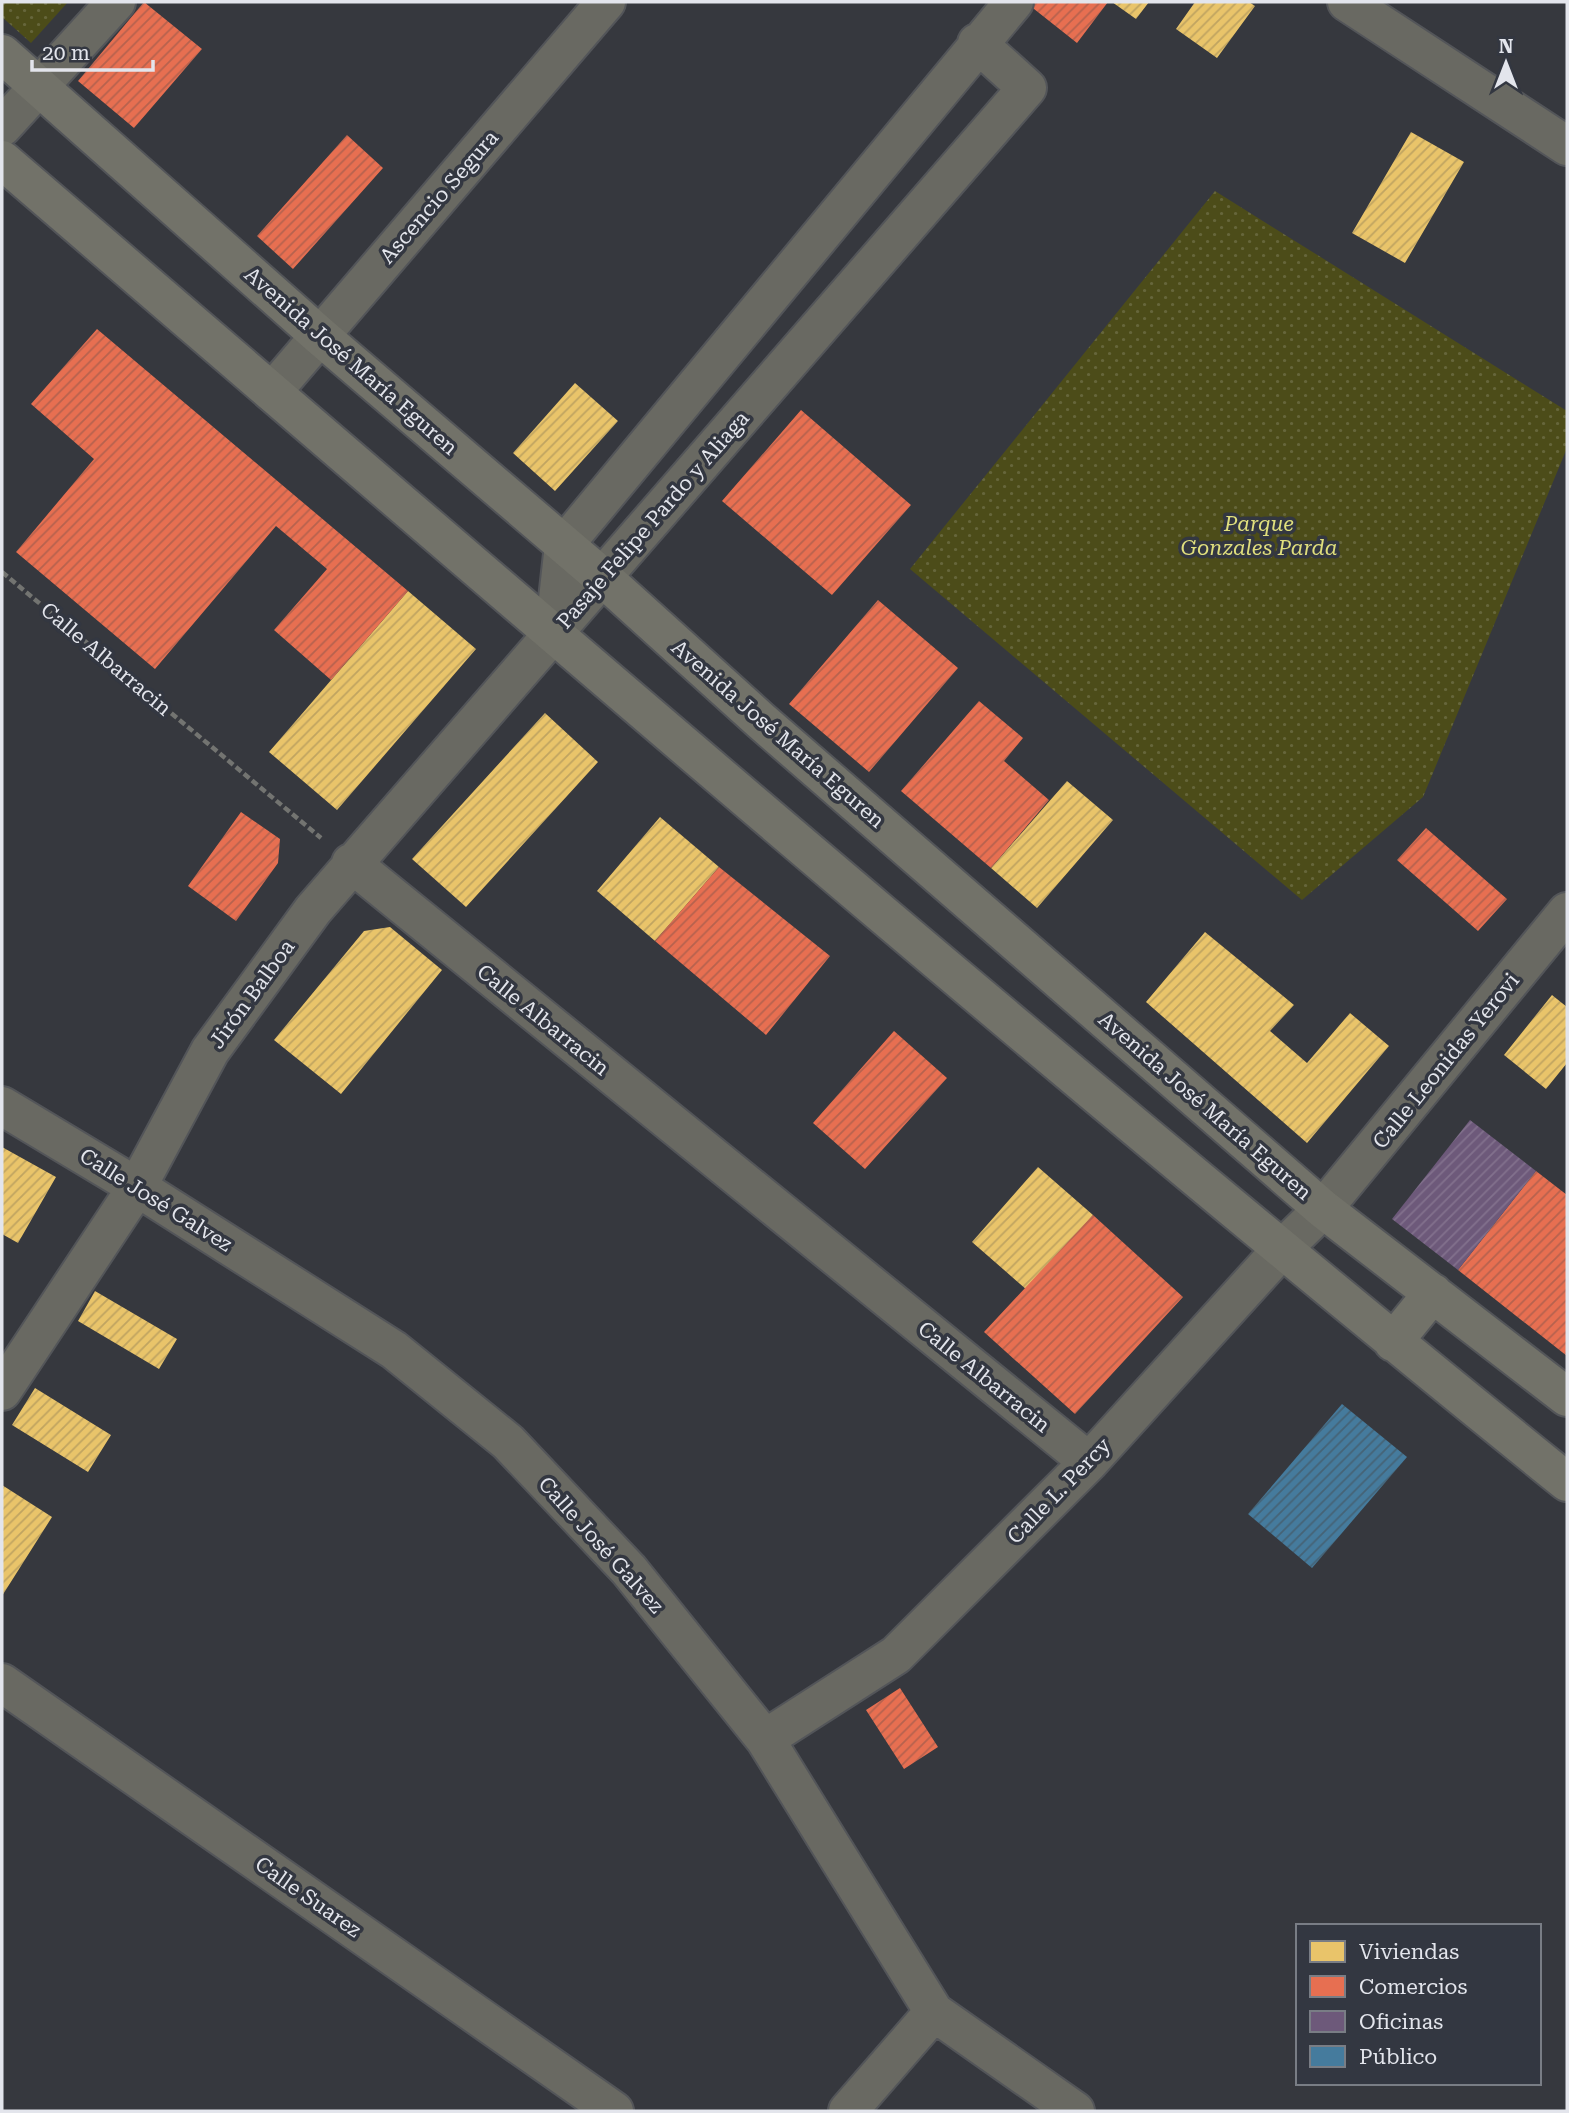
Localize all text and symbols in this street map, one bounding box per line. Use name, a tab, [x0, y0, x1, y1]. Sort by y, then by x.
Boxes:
scale bar	[32, 28, 152, 72]
north arrow	[1471, 28, 1541, 98]
text: N	[1499, 35, 1514, 58]
text: 20 m	[42, 41, 90, 65]
street label: Ascencio Segura	[375, 125, 504, 268]
street label: Avenida José María Eguren	[240, 262, 463, 460]
street label: Pasaje Felipe Pardo y Aliaga	[552, 406, 754, 634]
park label: Parque Gonzales Parda	[1181, 512, 1337, 560]
street label: Calle Albarracin	[36, 598, 176, 721]
street label: Avenida José María Eguren	[667, 635, 890, 833]
street label: Jirón Balboa	[205, 935, 300, 1053]
street label: Calle Albarracin	[472, 959, 614, 1081]
street label: Calle Leonidas Yerovi	[1368, 968, 1524, 1153]
street label: Avenida José María Eguren	[1094, 1007, 1317, 1205]
street label: Calle José Galvez	[75, 1143, 237, 1257]
street label: Calle Albarracin	[913, 1316, 1055, 1438]
street label: Calle L. Percy	[1003, 1433, 1116, 1549]
street label: Calle José Galvez	[534, 1472, 669, 1618]
street label: Calle Suarez	[251, 1852, 366, 1942]
legend	[1296, 1924, 1541, 2085]
text: Viviendas	[1359, 1940, 1459, 1964]
text: Comercios	[1359, 1975, 1467, 1999]
text: Oficinas	[1359, 2010, 1443, 2034]
text: Público	[1359, 2045, 1437, 2069]

